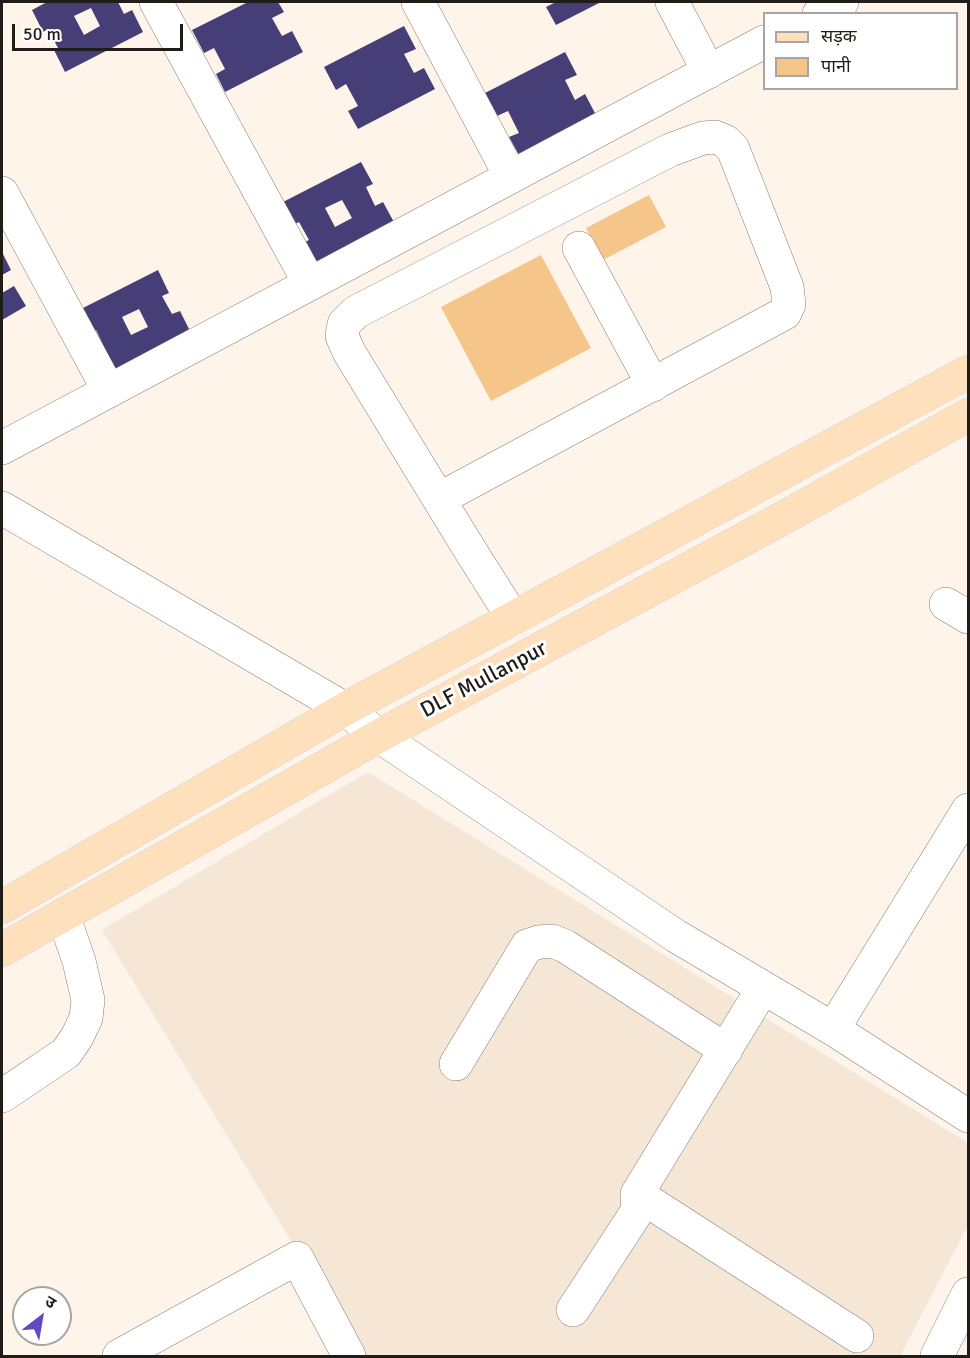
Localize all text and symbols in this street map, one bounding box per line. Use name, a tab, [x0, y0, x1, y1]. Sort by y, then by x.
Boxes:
scale bar	[15, 12, 186, 50]
legend	[763, 12, 958, 90]
text: 50 m	[23, 23, 61, 45]
text: सड़क	[821, 25, 857, 47]
text: पानी	[821, 55, 851, 77]
street label: DLF Mullanpur	[416, 636, 552, 724]
north arrow	[12, 1286, 72, 1346]
text: उ	[41, 1291, 59, 1313]

